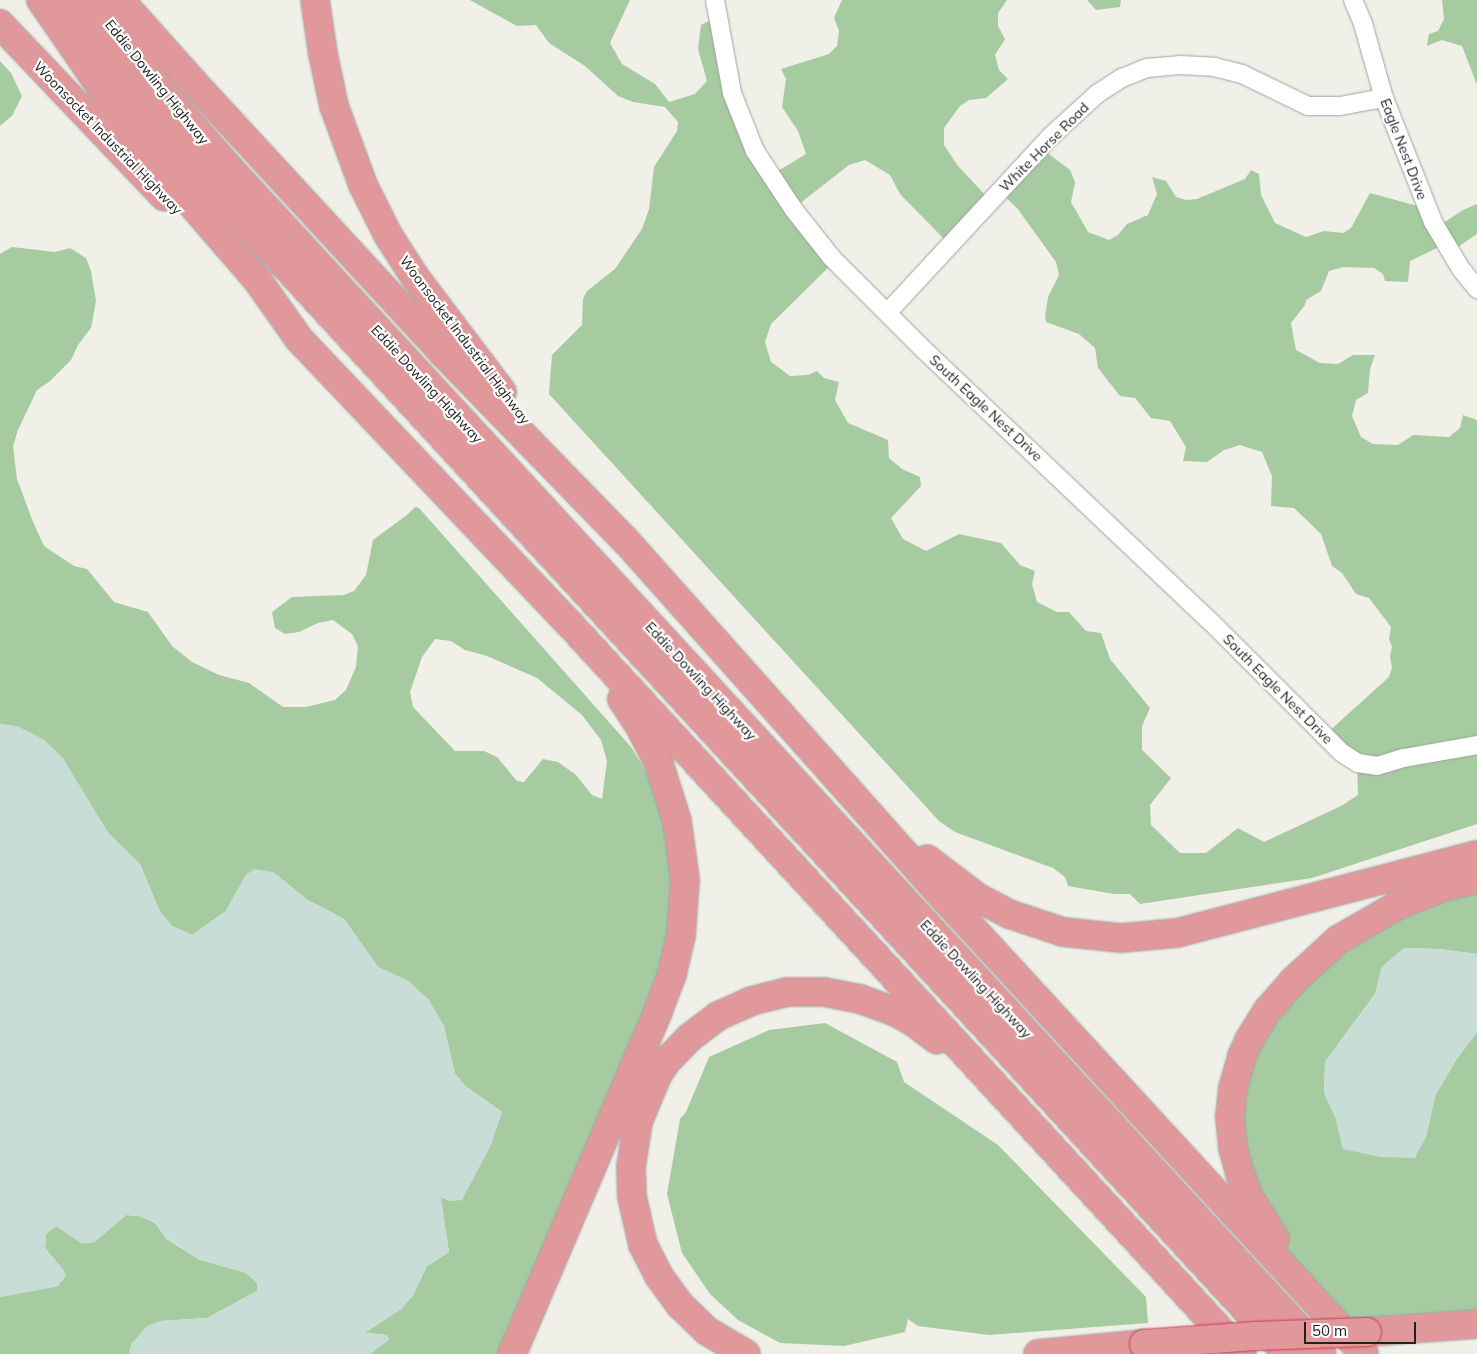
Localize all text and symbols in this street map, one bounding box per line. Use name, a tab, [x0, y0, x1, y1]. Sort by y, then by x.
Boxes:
street label: Eddie Dowling Highway	[102, 16, 212, 148]
street label: Woonsocket Industrial Highway	[30, 58, 186, 218]
street label: Eagle Nest Drive	[1377, 96, 1431, 202]
street label: White Horse Road	[996, 99, 1092, 195]
street label: Woonsocket Industrial Highway	[396, 253, 534, 427]
street label: Eddie Dowling Highway	[368, 321, 486, 447]
street label: South Eagle Nest Drive	[926, 351, 1046, 465]
street label: Eddie Dowling Highway	[642, 618, 760, 744]
street label: South Eagle Nest Drive	[1220, 631, 1336, 747]
street label: Eddie Dowling Highway	[917, 916, 1035, 1042]
scale bar	[1307, 1312, 1420, 1344]
text: 50 m	[1312, 1321, 1347, 1340]

